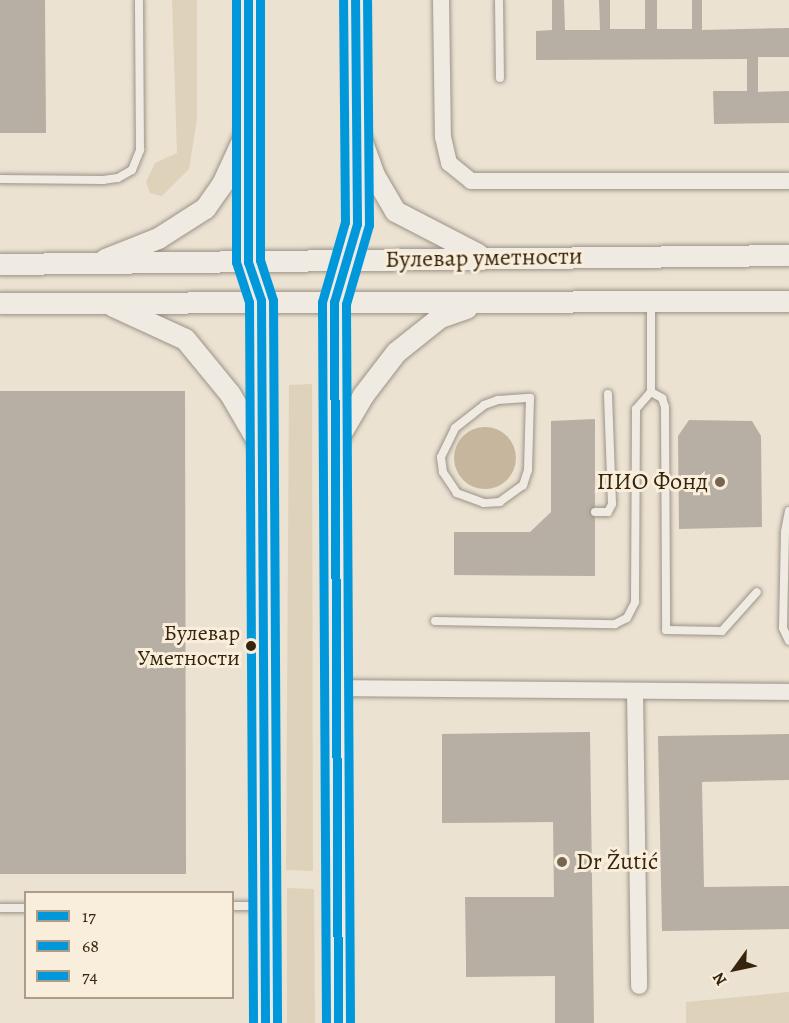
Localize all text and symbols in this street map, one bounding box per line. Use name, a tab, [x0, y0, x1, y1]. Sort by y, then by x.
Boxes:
street label: Булевар уметности	[385, 242, 583, 274]
place label: ПИО Фонд	[597, 468, 708, 496]
marker: ПИО Фонд	[713, 475, 727, 489]
place label: Булевар Уметности	[138, 620, 240, 672]
marker: Булевар Уметности	[245, 640, 257, 652]
place label: Dr Žutić	[576, 848, 658, 876]
marker: Dr Žutić	[553, 853, 571, 871]
legend	[24, 891, 234, 999]
text: 17	[82, 904, 96, 928]
text: 68	[82, 934, 99, 958]
north arrow	[705, 939, 765, 999]
text: 74	[82, 964, 98, 988]
text: N	[708, 968, 732, 990]

